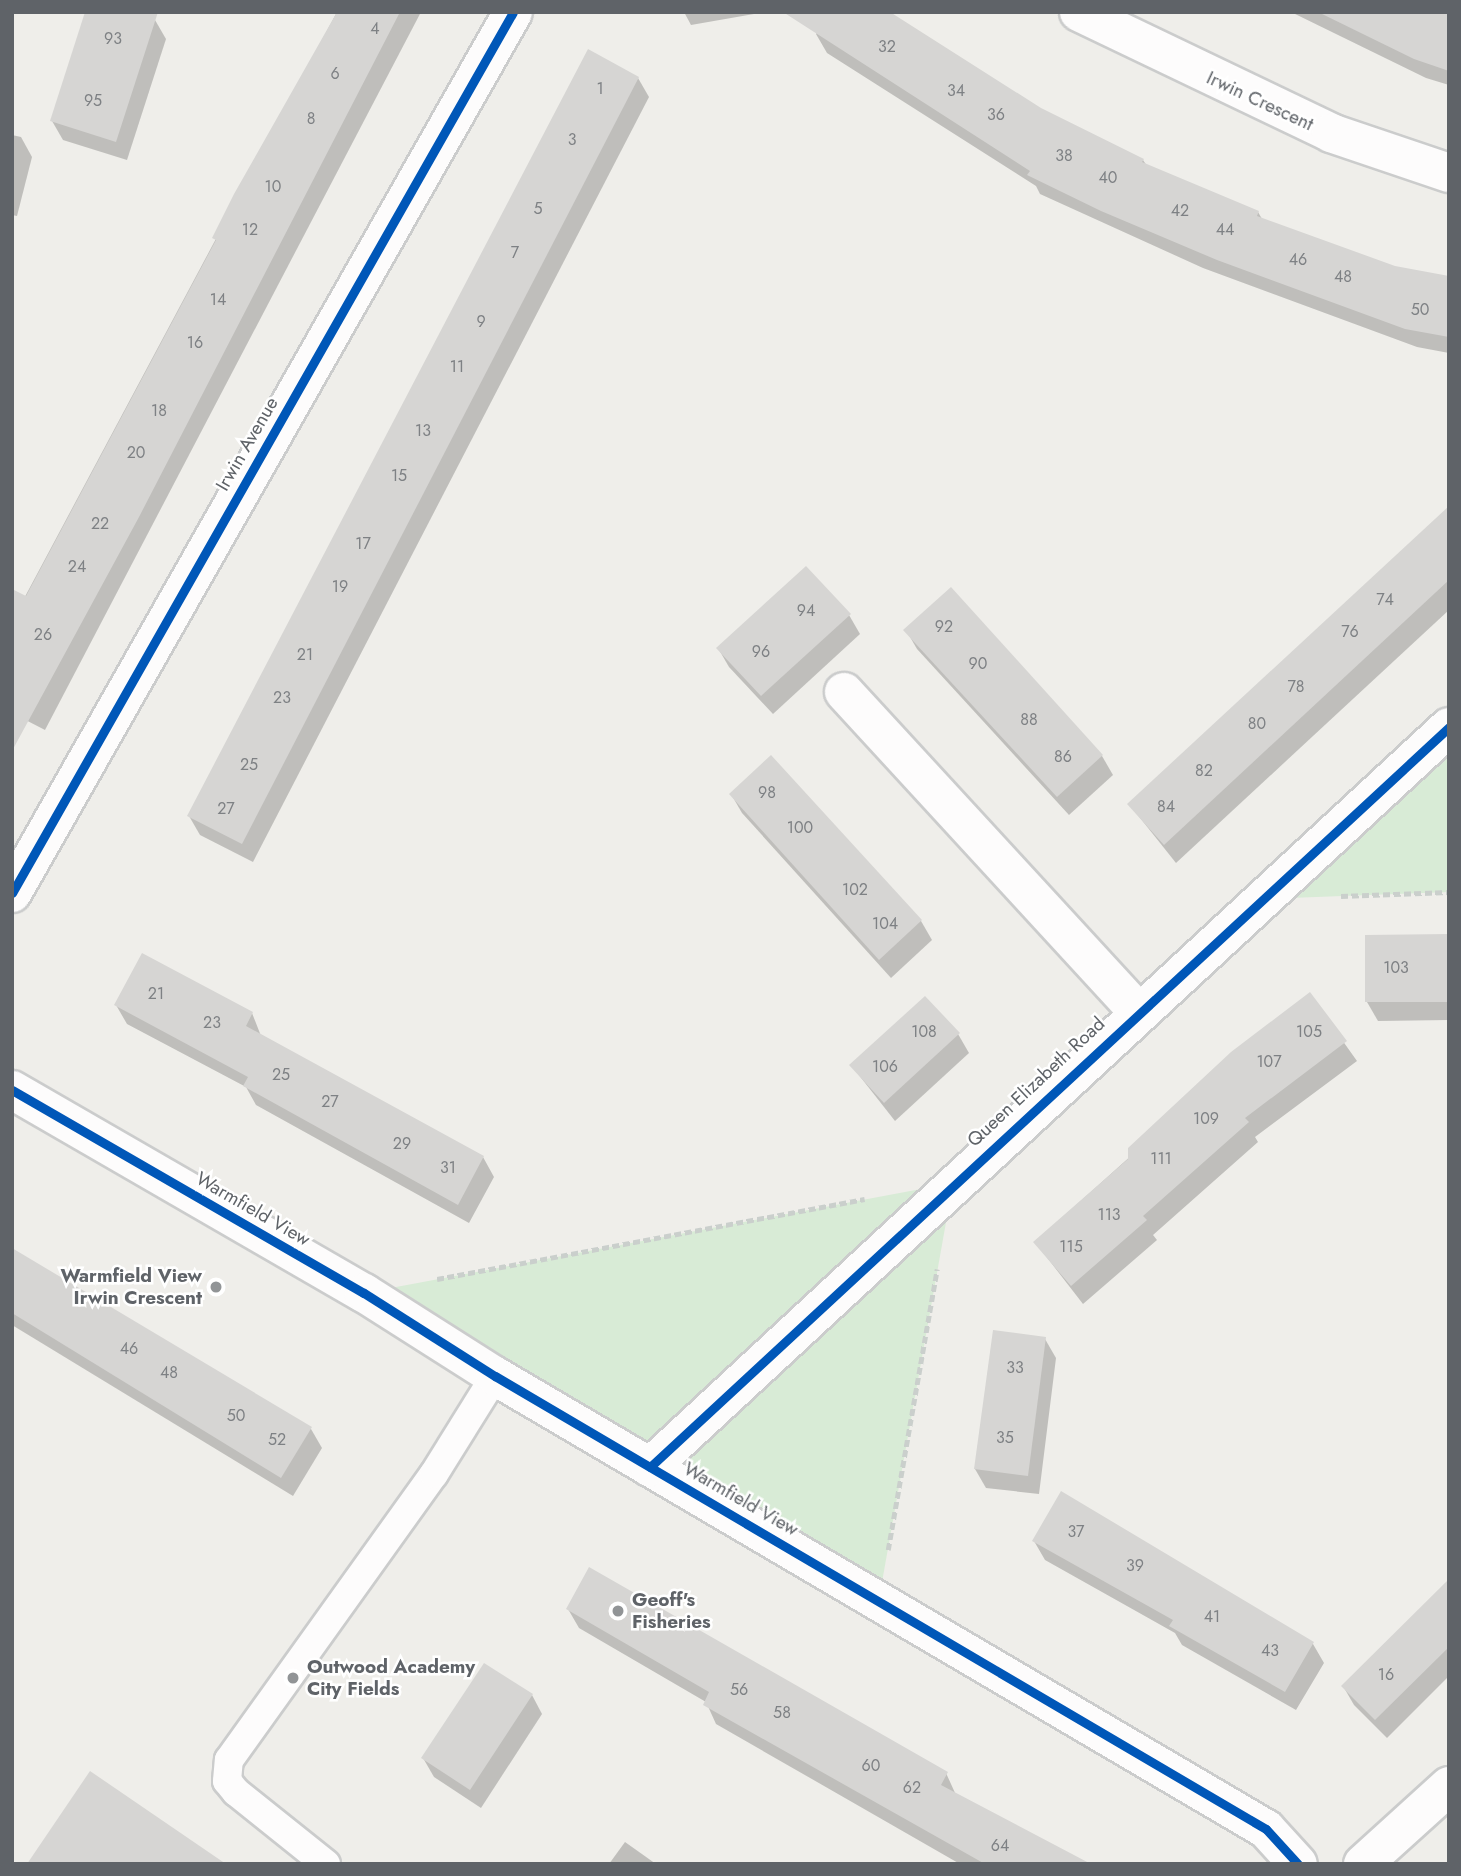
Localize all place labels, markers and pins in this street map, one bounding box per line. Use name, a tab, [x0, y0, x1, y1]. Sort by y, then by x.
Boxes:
place label: Warmfield View Irwin Crescent	[61, 1265, 202, 1309]
marker: Warmfield View Irwin Crescent	[208, 1279, 224, 1295]
place label: Geoff's Fisheries	[632, 1589, 711, 1633]
marker: Geoff's Fisheries	[610, 1603, 626, 1619]
place label: Outwood Academy City Fields	[307, 1656, 475, 1700]
marker: Outwood Academy City Fields	[285, 1670, 301, 1686]

